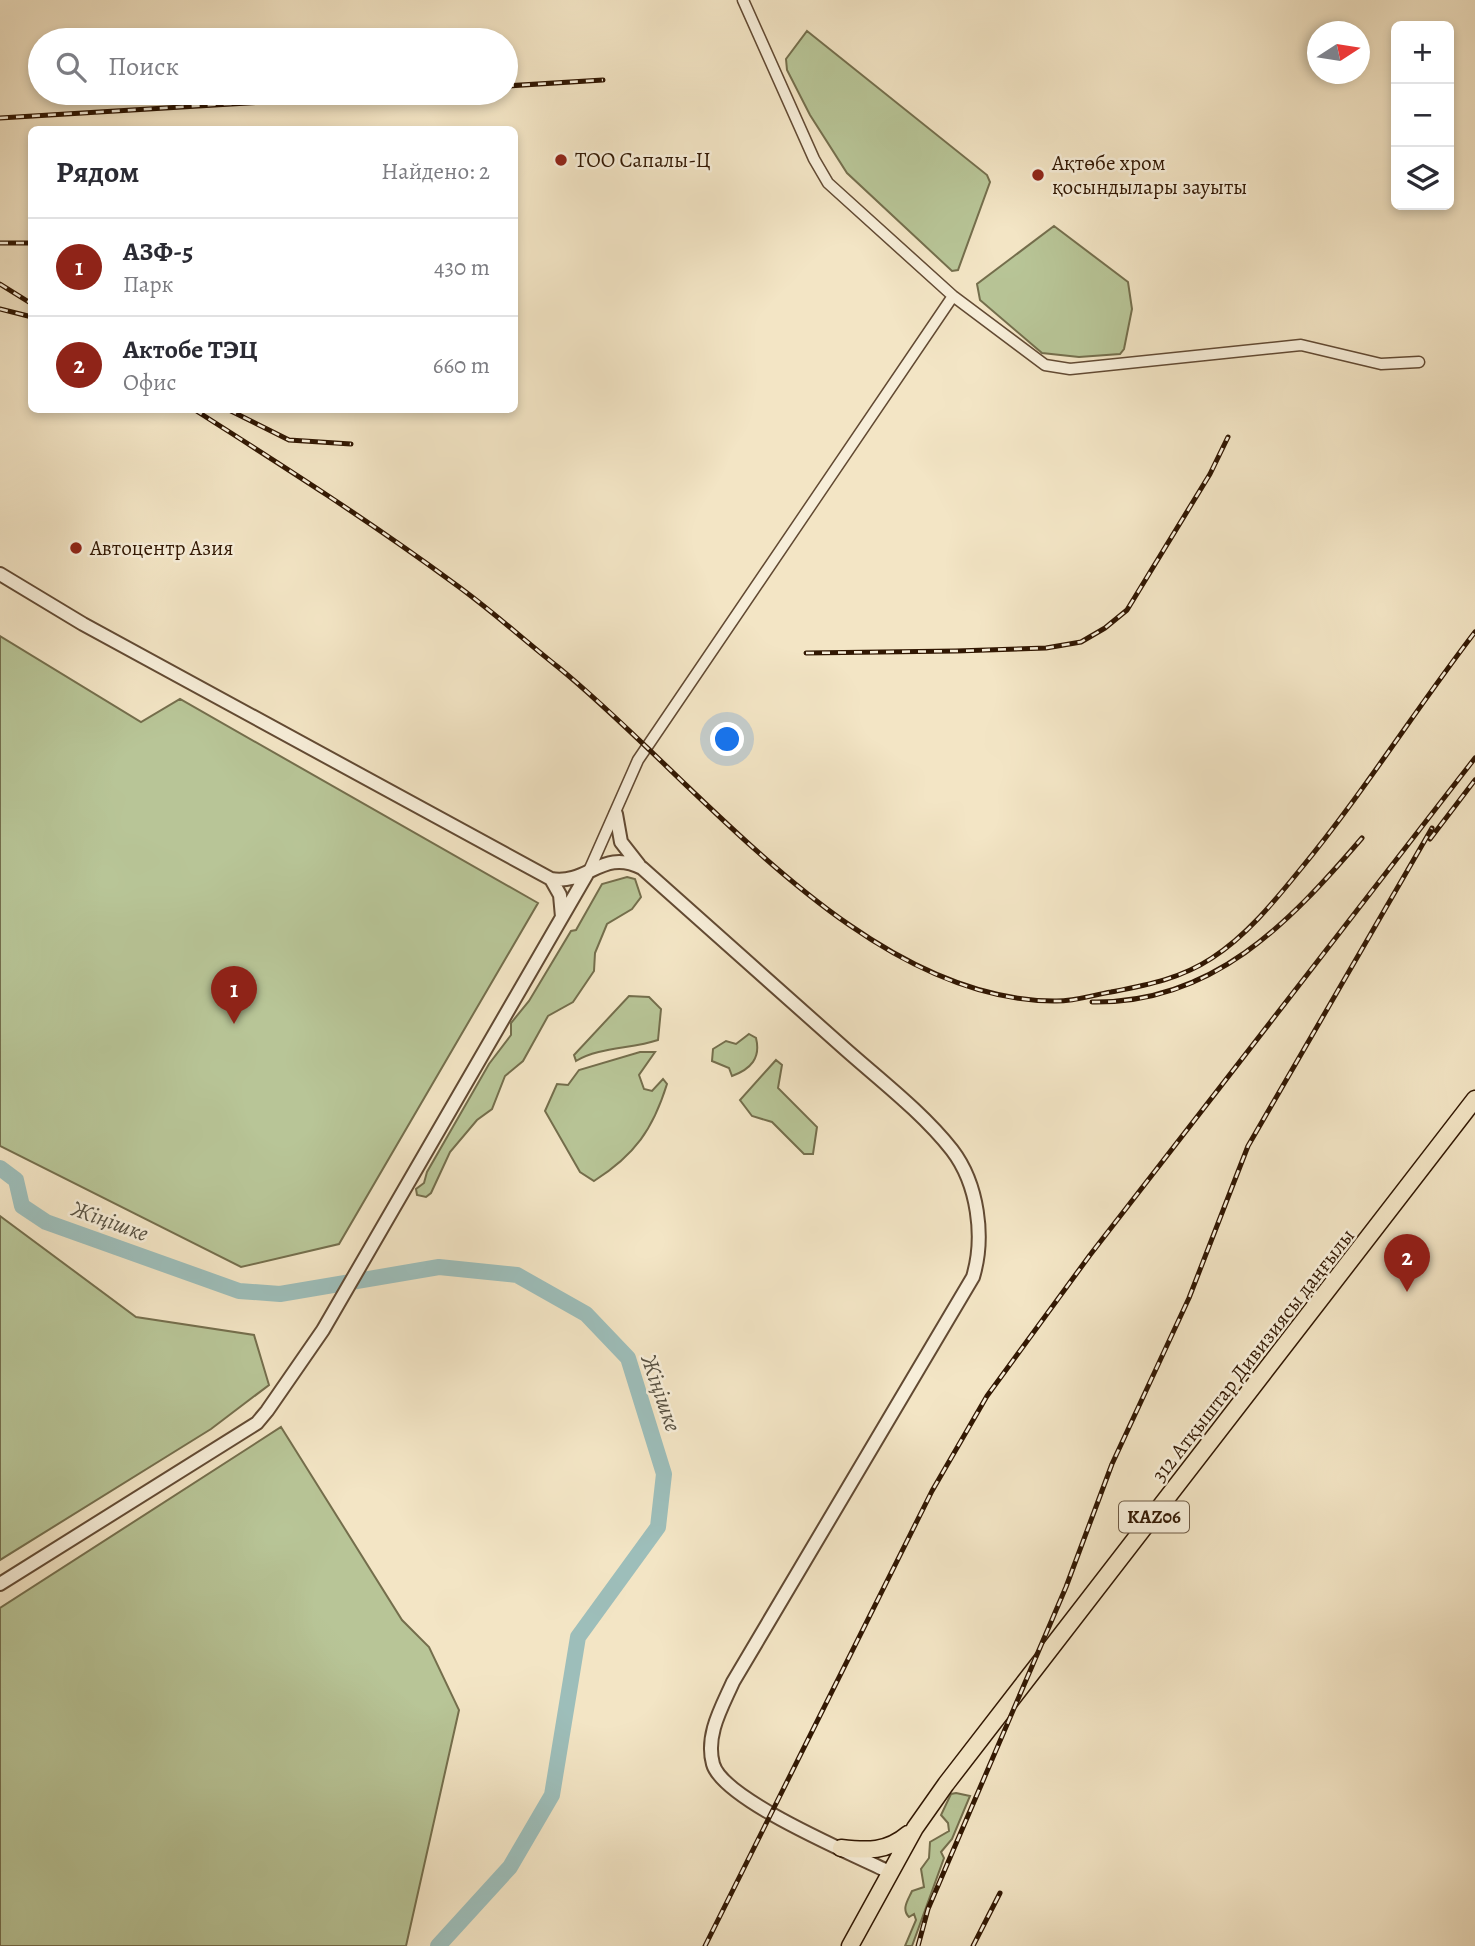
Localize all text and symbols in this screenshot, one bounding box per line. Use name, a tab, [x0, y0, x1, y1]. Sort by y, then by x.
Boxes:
north arrow	[1307, 21, 1370, 84]
map controls	[1391, 21, 1454, 210]
button: +	[1391, 21, 1454, 84]
search box	[28, 28, 518, 105]
icon: search	[52, 48, 90, 86]
text: Поиск	[108, 49, 179, 84]
button: −	[1391, 84, 1454, 147]
place label: ТОО Сапалы-Ц	[575, 146, 711, 174]
button: layers	[1391, 147, 1454, 210]
place label: Ақтөбе хром қосындылары зауыты	[1051, 149, 1247, 201]
text: Рядом	[56, 152, 139, 192]
marker: ТОО Сапалы-Ц	[553, 152, 569, 168]
text: Найдено: 2	[381, 156, 490, 187]
marker: Ақтөбе хром қосындылары зауыты	[1030, 167, 1046, 183]
text: АЗФ-5	[123, 234, 193, 269]
text: 1	[75, 252, 83, 283]
text: 430 m	[434, 252, 490, 283]
text: Парк	[123, 269, 174, 300]
text: Актобе ТЭЦ	[123, 332, 258, 367]
text: 2	[73, 350, 85, 381]
text: 660 m	[433, 350, 490, 381]
text: Офис	[123, 367, 176, 398]
place label: Автоцентр Азия	[89, 534, 234, 562]
marker: Автоцентр Азия	[68, 540, 84, 556]
your location	[710, 722, 744, 756]
pin: 1	[211, 966, 257, 1024]
water label: Жіңішке	[66, 1192, 153, 1249]
street label: 312 Атқыштар Дивизиясы даңғылы	[1145, 1222, 1361, 1488]
pin: 2	[1384, 1234, 1430, 1292]
water label: Жіңішке	[633, 1349, 689, 1436]
road number: KАZ06	[1119, 1502, 1189, 1532]

